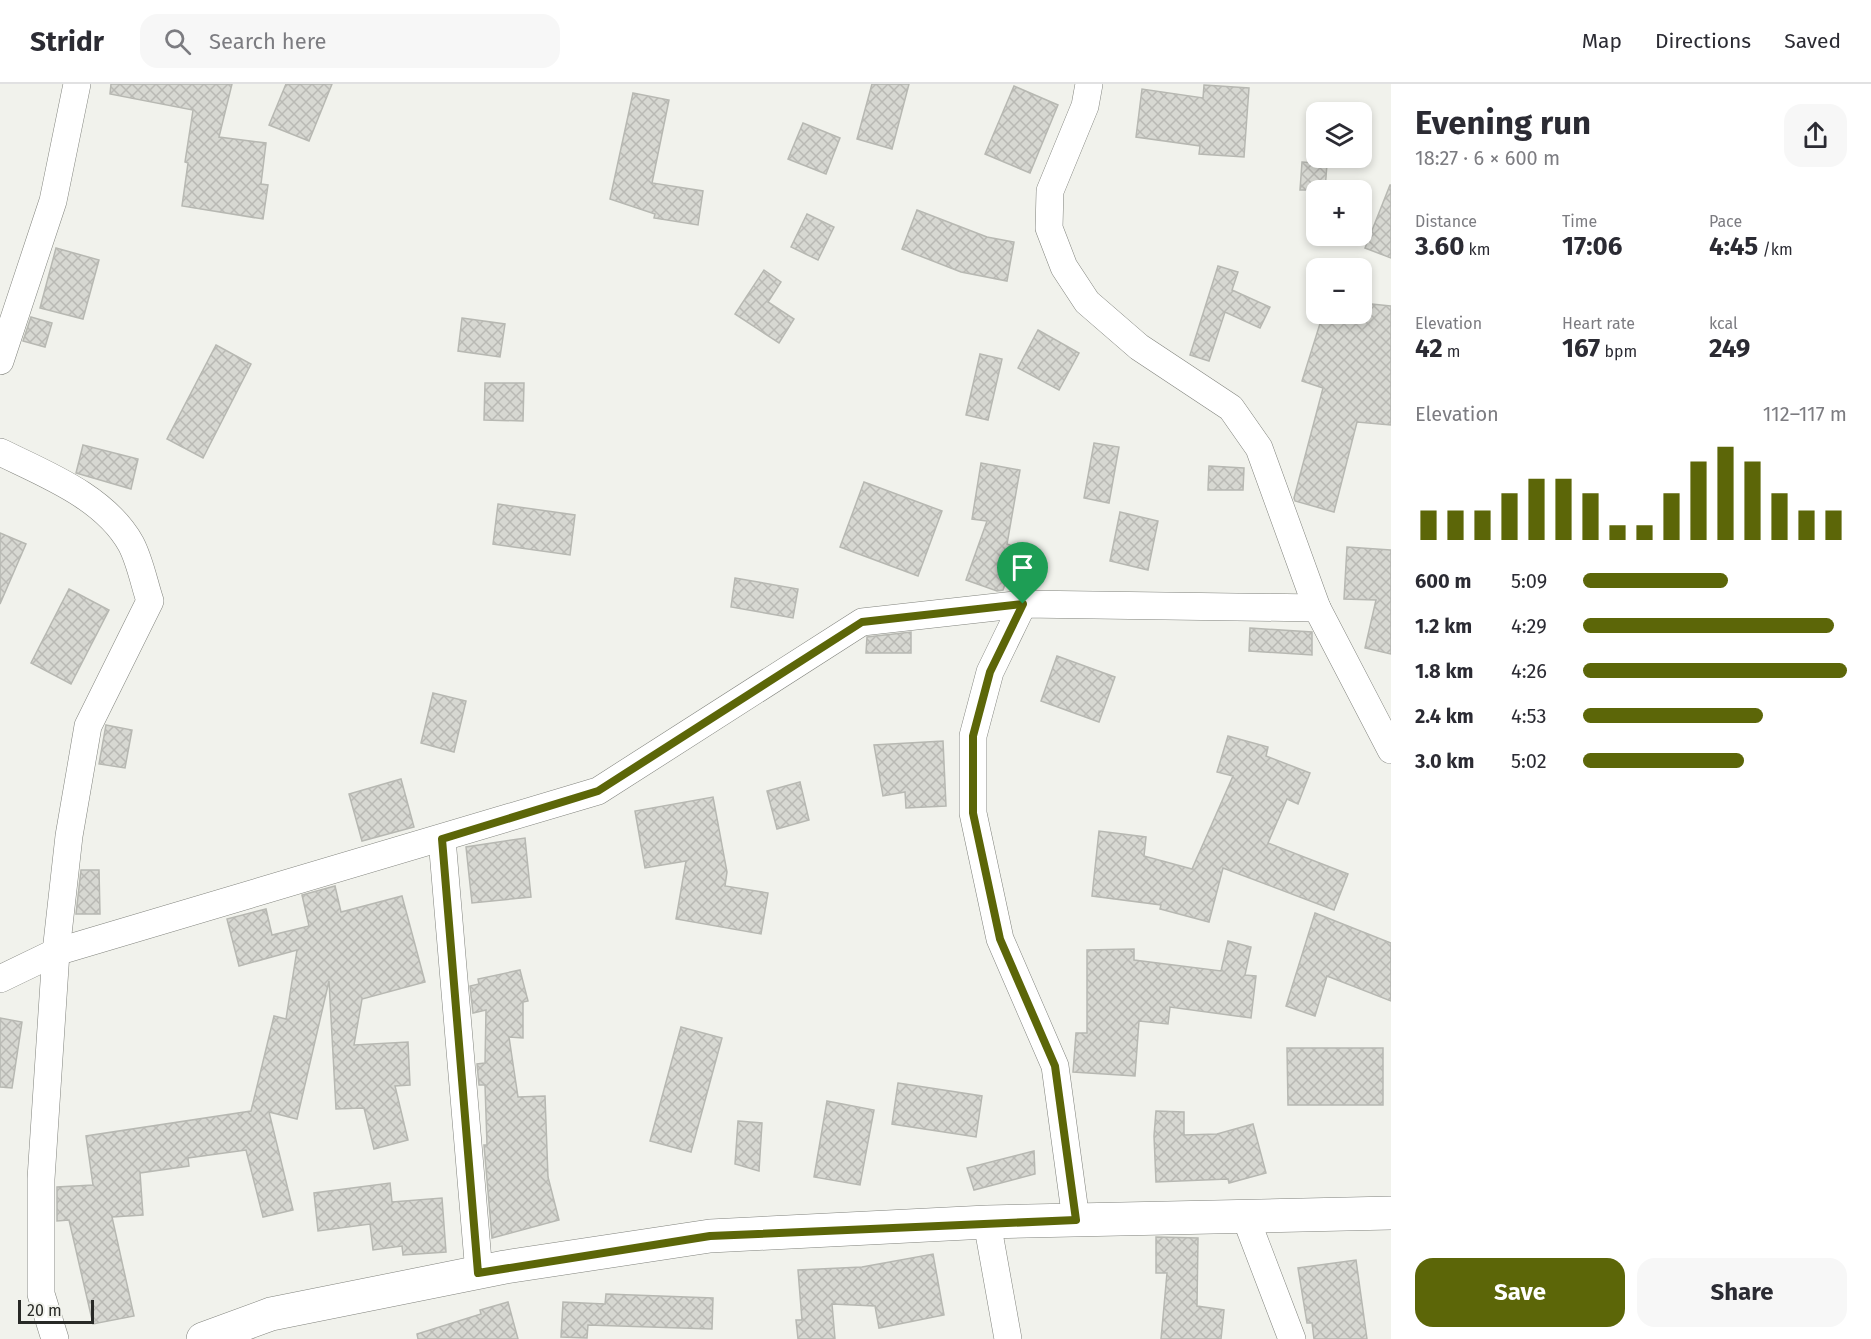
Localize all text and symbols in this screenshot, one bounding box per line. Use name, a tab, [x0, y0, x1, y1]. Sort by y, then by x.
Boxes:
search box	[140, 14, 560, 68]
text: Stridr	[30, 25, 104, 58]
icon: search	[161, 25, 194, 58]
text: Search here	[209, 28, 327, 55]
text: Map	[1582, 28, 1622, 54]
text: Directions	[1655, 28, 1751, 54]
text: Saved	[1784, 28, 1841, 54]
map controls	[1306, 102, 1372, 324]
button: layers	[1306, 102, 1372, 168]
text: Evening run	[1415, 103, 1591, 143]
button: share	[1784, 104, 1847, 167]
text: 18:27 · 6 × 600 m	[1415, 146, 1560, 170]
button: +	[1306, 180, 1372, 246]
text: Distance	[1415, 212, 1477, 231]
text: Time	[1562, 212, 1597, 231]
text: Pace	[1709, 212, 1742, 231]
text: 3.60	[1415, 231, 1464, 262]
text: 17:06	[1562, 231, 1622, 262]
text: 4:45	[1709, 231, 1758, 262]
text: km	[1464, 240, 1491, 259]
text: /km	[1758, 240, 1793, 259]
button: −	[1306, 258, 1372, 324]
text: Elevation	[1415, 314, 1482, 333]
text: Heart rate	[1562, 314, 1635, 333]
text: kcal	[1709, 314, 1738, 333]
text: 42	[1415, 333, 1443, 364]
text: 167	[1562, 333, 1600, 364]
text: 249	[1709, 333, 1750, 364]
text: m	[1443, 342, 1461, 361]
text: bpm	[1600, 342, 1637, 361]
text: Elevation	[1415, 402, 1499, 426]
text: 112–117 m	[1763, 402, 1847, 426]
pin	[997, 542, 1048, 604]
icon: arrive	[1006, 551, 1039, 584]
text: 600 m	[1415, 569, 1471, 593]
text: 5:09	[1511, 569, 1547, 593]
text: 1.2 km	[1415, 614, 1472, 638]
text: 4:29	[1511, 614, 1547, 638]
text: 1.8 km	[1415, 659, 1473, 683]
text: 4:26	[1511, 659, 1547, 683]
text: 2.4 km	[1415, 704, 1474, 728]
text: 4:53	[1511, 704, 1546, 728]
text: 3.0 km	[1415, 749, 1474, 773]
text: 5:02	[1511, 749, 1547, 773]
button: Save	[1415, 1258, 1625, 1327]
button: Share	[1637, 1258, 1847, 1327]
scale bar	[18, 1297, 94, 1324]
text: 20 m	[27, 1301, 62, 1320]

